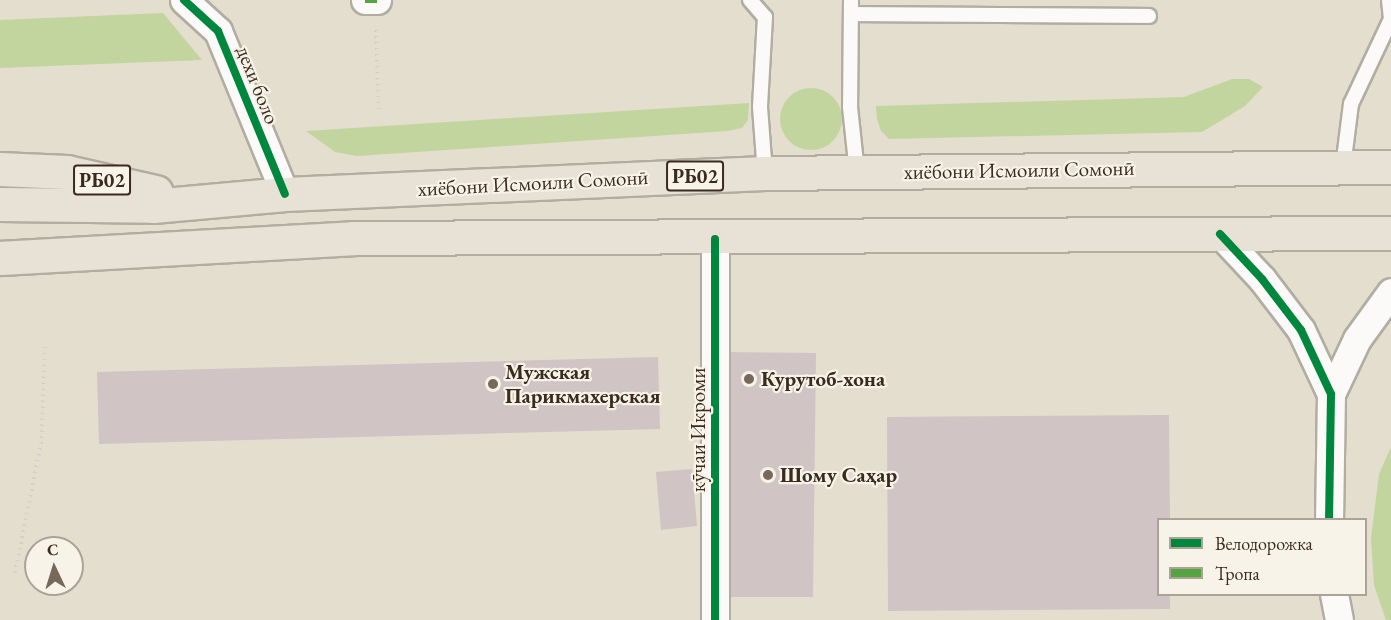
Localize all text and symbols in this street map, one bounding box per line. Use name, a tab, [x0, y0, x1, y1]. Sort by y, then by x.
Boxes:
street label: дехи боло	[231, 42, 285, 128]
street label: хиёбони Исмоили Сомонӣ	[903, 155, 1135, 185]
road number: РБ02	[665, 159, 725, 193]
road number: РБ02	[72, 163, 132, 197]
street label: хиёбони Исмоили Сомонӣ	[417, 164, 649, 202]
place label: Мужская Парикмахерская	[505, 359, 660, 409]
place label: Курутоб-хона	[761, 366, 885, 392]
street label: кӯчаи Икроми	[685, 368, 711, 492]
marker: Курутоб-хона	[742, 372, 756, 386]
marker: Мужская Парикмахерская	[486, 377, 500, 391]
place label: Шому Саҳар	[780, 462, 897, 488]
marker: Шому Саҳар	[761, 468, 775, 482]
legend	[1157, 518, 1367, 596]
text: Велодорожка	[1215, 532, 1313, 555]
north arrow	[24, 536, 84, 596]
text: С	[46, 539, 59, 560]
text: Тропа	[1215, 562, 1260, 585]

